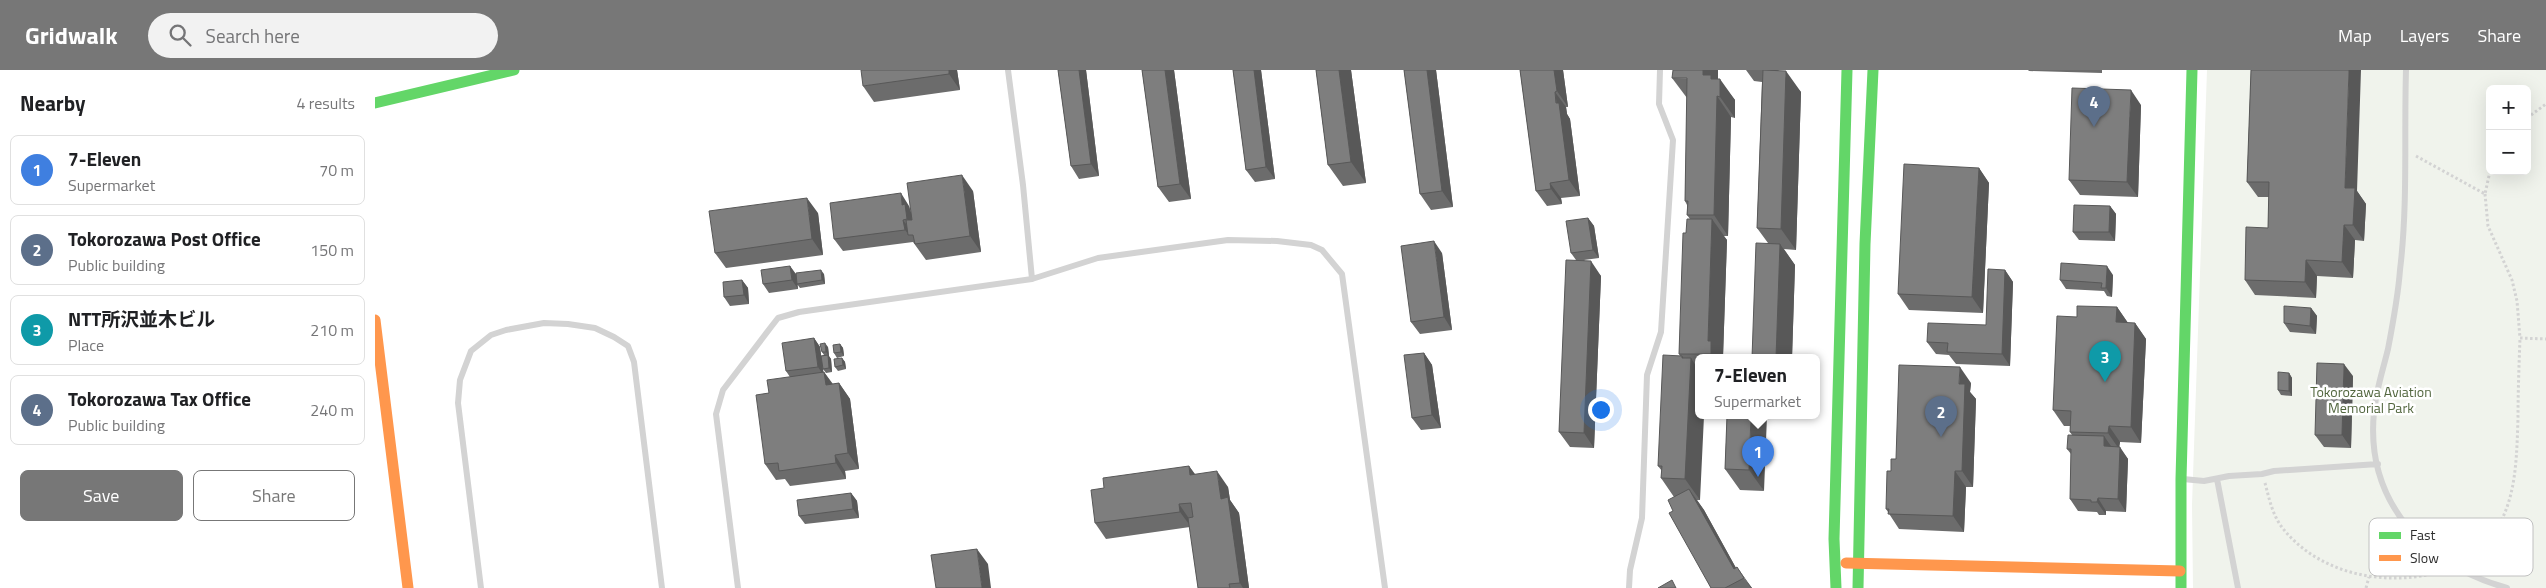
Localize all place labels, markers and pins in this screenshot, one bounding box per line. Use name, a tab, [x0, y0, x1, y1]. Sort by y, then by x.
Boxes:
pin: 4	[2078, 86, 2110, 127]
pin: 3	[2089, 341, 2121, 382]
pin: 2	[1925, 396, 1957, 437]
pin: 1	[1742, 436, 1774, 477]

